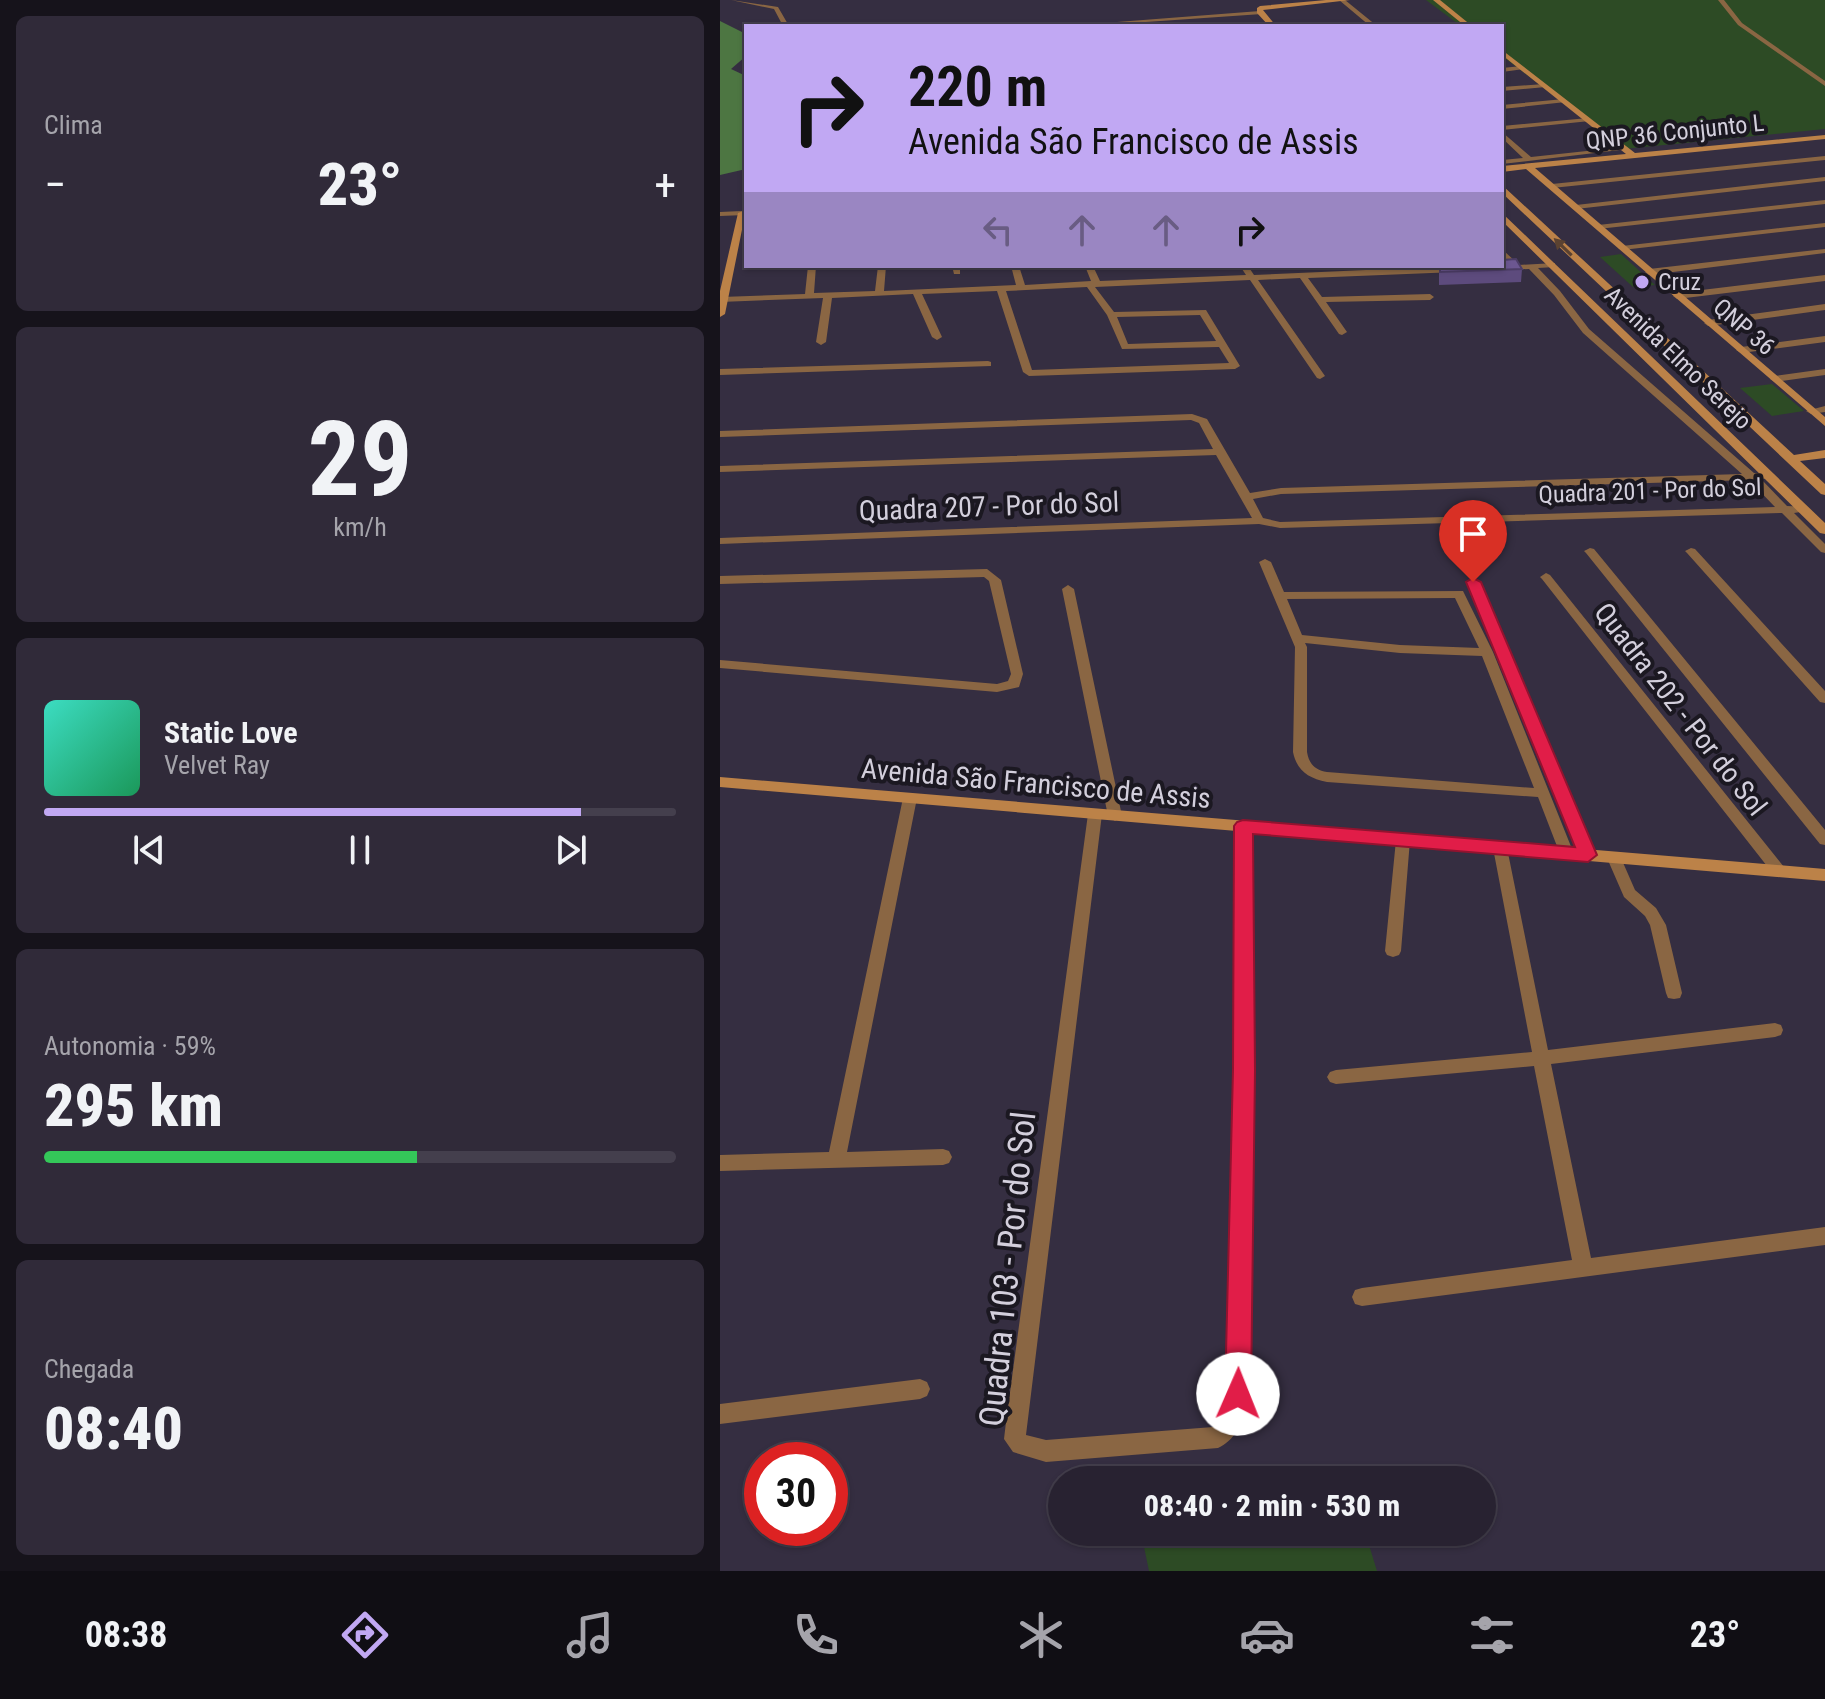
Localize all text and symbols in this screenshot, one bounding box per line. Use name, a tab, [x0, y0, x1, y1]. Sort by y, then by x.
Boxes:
text: 220 m	[908, 54, 1047, 120]
icon: right	[776, 56, 880, 160]
street label: QNP 36 Conjunto L	[1585, 109, 1765, 155]
text: Clima	[44, 110, 103, 140]
text: Avenida São Francisco de Assis	[908, 121, 1359, 163]
text: 23°	[318, 149, 402, 220]
text: −	[44, 159, 66, 211]
text: +	[654, 159, 676, 211]
icon: left	[976, 208, 1020, 252]
icon: ahead	[1060, 208, 1104, 252]
icon: ahead	[1144, 208, 1188, 252]
icon: right	[1228, 208, 1272, 252]
one-way arrow	[1554, 238, 1573, 256]
place label: Cruz	[1658, 268, 1701, 296]
marker: Cruz	[1633, 273, 1651, 291]
street label: Avenida Elmo Serejo	[1599, 281, 1757, 435]
street label: QNP 36	[1708, 293, 1780, 361]
text: 29	[307, 399, 413, 520]
street label: Quadra 201 - Por do Sol	[1538, 473, 1762, 509]
street label: Quadra 207 - Por do Sol	[858, 485, 1120, 528]
pin	[1439, 500, 1507, 582]
text: km/h	[333, 512, 387, 542]
icon: arrive	[1451, 512, 1495, 556]
street label: Quadra 202 - Por do Sol	[1587, 597, 1774, 822]
text: Static Love	[164, 715, 298, 750]
text: Velvet Ray	[164, 750, 270, 780]
street label: Avenida São Francisco de Assis	[860, 752, 1212, 815]
icon: previous	[127, 828, 171, 872]
icon: pause	[338, 828, 382, 872]
icon: next	[549, 828, 593, 872]
text: Autonomia · 59%	[44, 1031, 216, 1061]
text: 295 km	[44, 1070, 223, 1141]
street label: Quadra 103 - Por do Sol	[971, 1110, 1043, 1428]
position arrow	[1196, 1352, 1280, 1436]
text: Chegada	[44, 1354, 134, 1384]
text: 08:40	[44, 1393, 183, 1464]
speed limit sign: 30	[744, 1442, 848, 1546]
text: 08:40 · 2 min · 530 m	[1144, 1488, 1400, 1523]
icon: directions	[337, 1607, 393, 1663]
icon: music	[562, 1607, 618, 1663]
icon: phone	[788, 1607, 844, 1663]
icon: climate	[1013, 1607, 1069, 1663]
icon: car	[1239, 1607, 1295, 1663]
icon: filters	[1464, 1607, 1520, 1663]
text: 08:38	[85, 1614, 167, 1656]
text: 23°	[1690, 1614, 1740, 1656]

